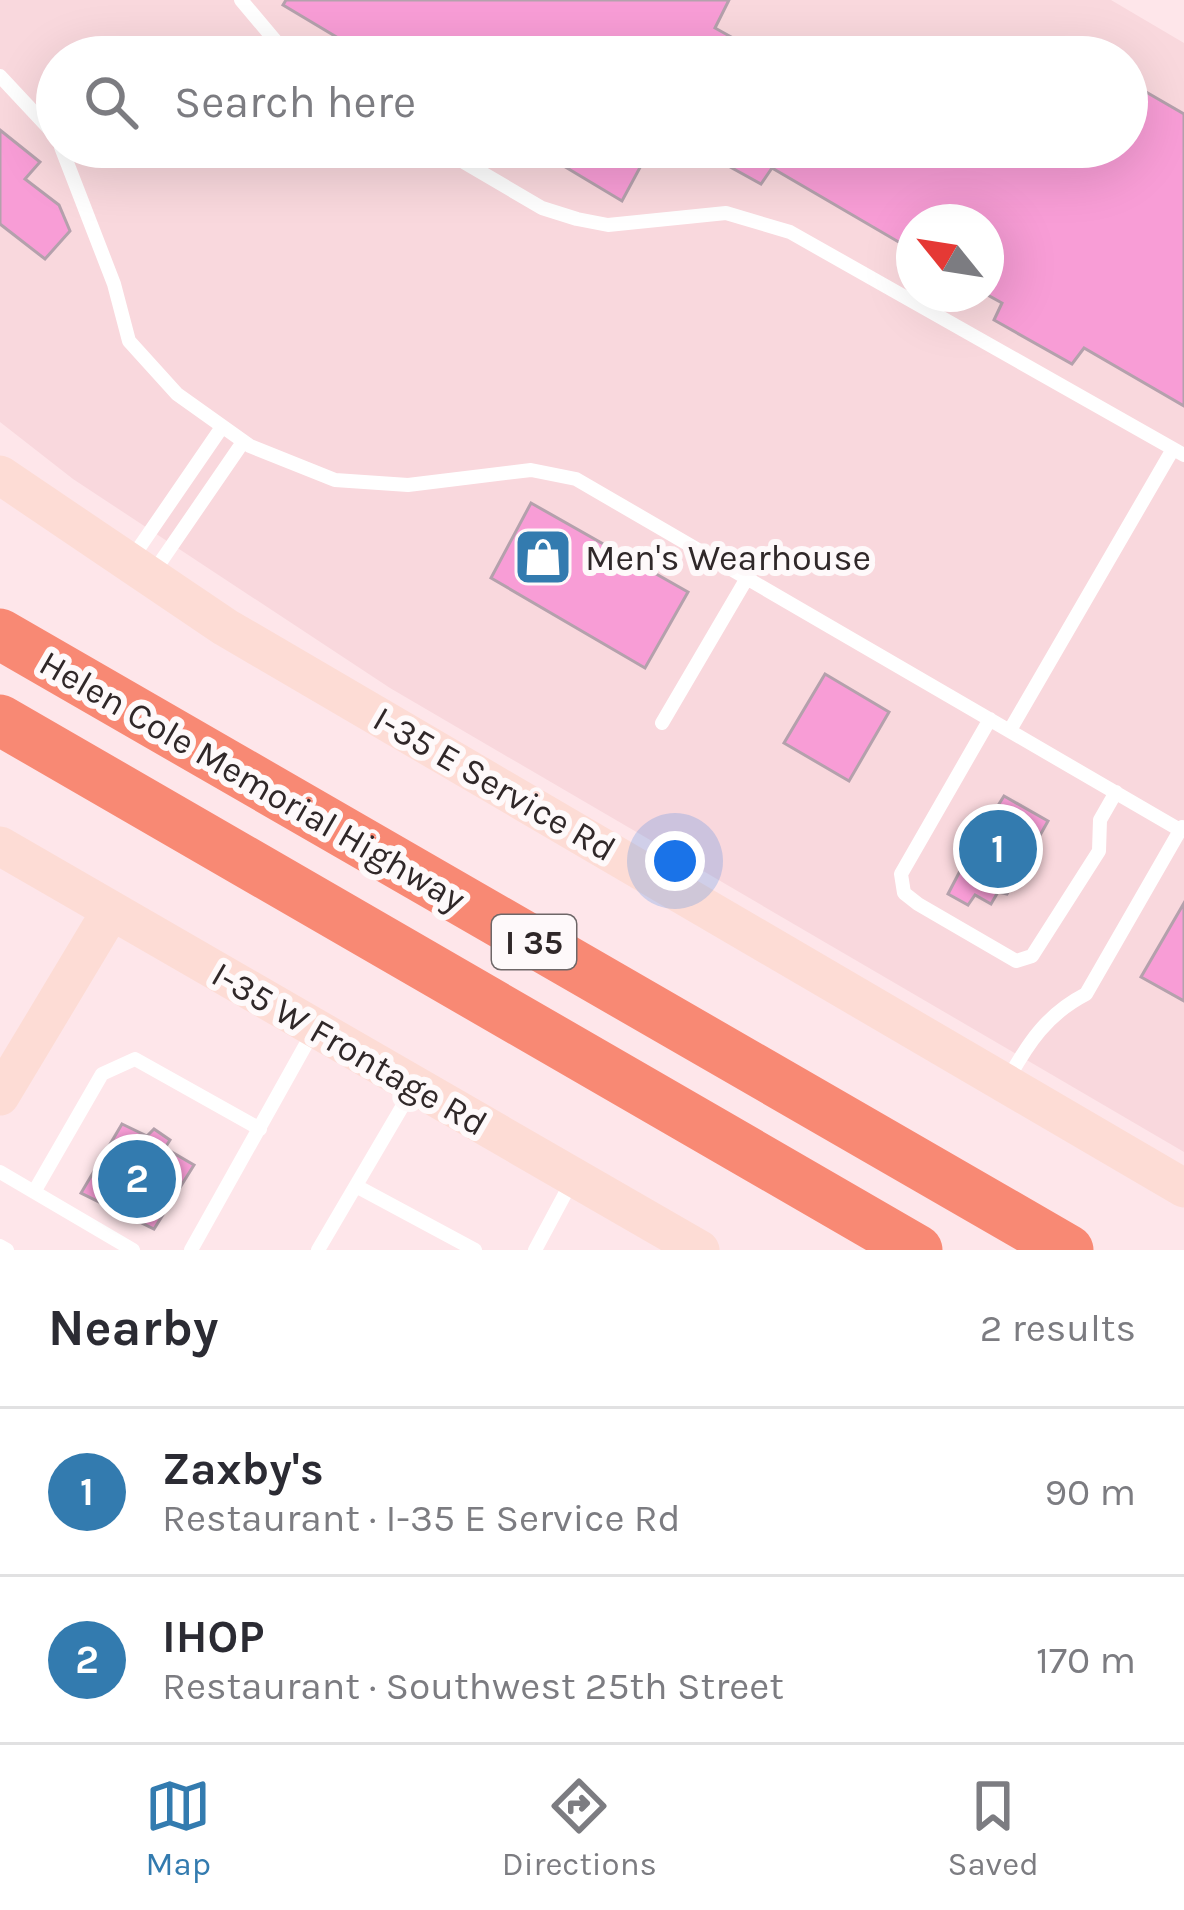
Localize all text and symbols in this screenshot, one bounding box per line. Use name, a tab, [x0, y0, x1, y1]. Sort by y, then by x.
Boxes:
search box	[36, 36, 1148, 168]
icon: search	[78, 69, 144, 135]
text: Search here	[174, 76, 416, 128]
north arrow	[896, 204, 1004, 312]
shop icon: Men's Wearhouse	[512, 526, 574, 588]
place label: Men's Wearhouse	[585, 537, 871, 579]
street label: Helen Cole Memorial Highway	[32, 642, 473, 920]
street label: I-35 E Service Rd	[366, 698, 623, 870]
pin: 1	[959, 804, 1037, 894]
your location	[645, 831, 705, 891]
road number: I 35	[492, 915, 576, 969]
street label: I-35 W Frontage Rd	[204, 953, 495, 1145]
pin: 2	[98, 1134, 176, 1224]
text: Nearby	[48, 1298, 218, 1358]
text: 2 results	[980, 1305, 1136, 1351]
text: Zaxby's	[162, 1443, 324, 1495]
text: 1	[80, 1469, 94, 1515]
text: 90 m	[1044, 1469, 1136, 1515]
text: Restaurant · I-35 E Service Rd	[162, 1495, 681, 1541]
text: IHOP	[162, 1611, 264, 1663]
text: 2	[75, 1637, 99, 1683]
text: 170 m	[1036, 1637, 1136, 1683]
text: Restaurant · Southwest 25th Street	[162, 1663, 784, 1709]
tab: Map	[145, 1773, 211, 1883]
tab: Directions	[502, 1773, 657, 1883]
tab: Saved	[948, 1773, 1039, 1883]

